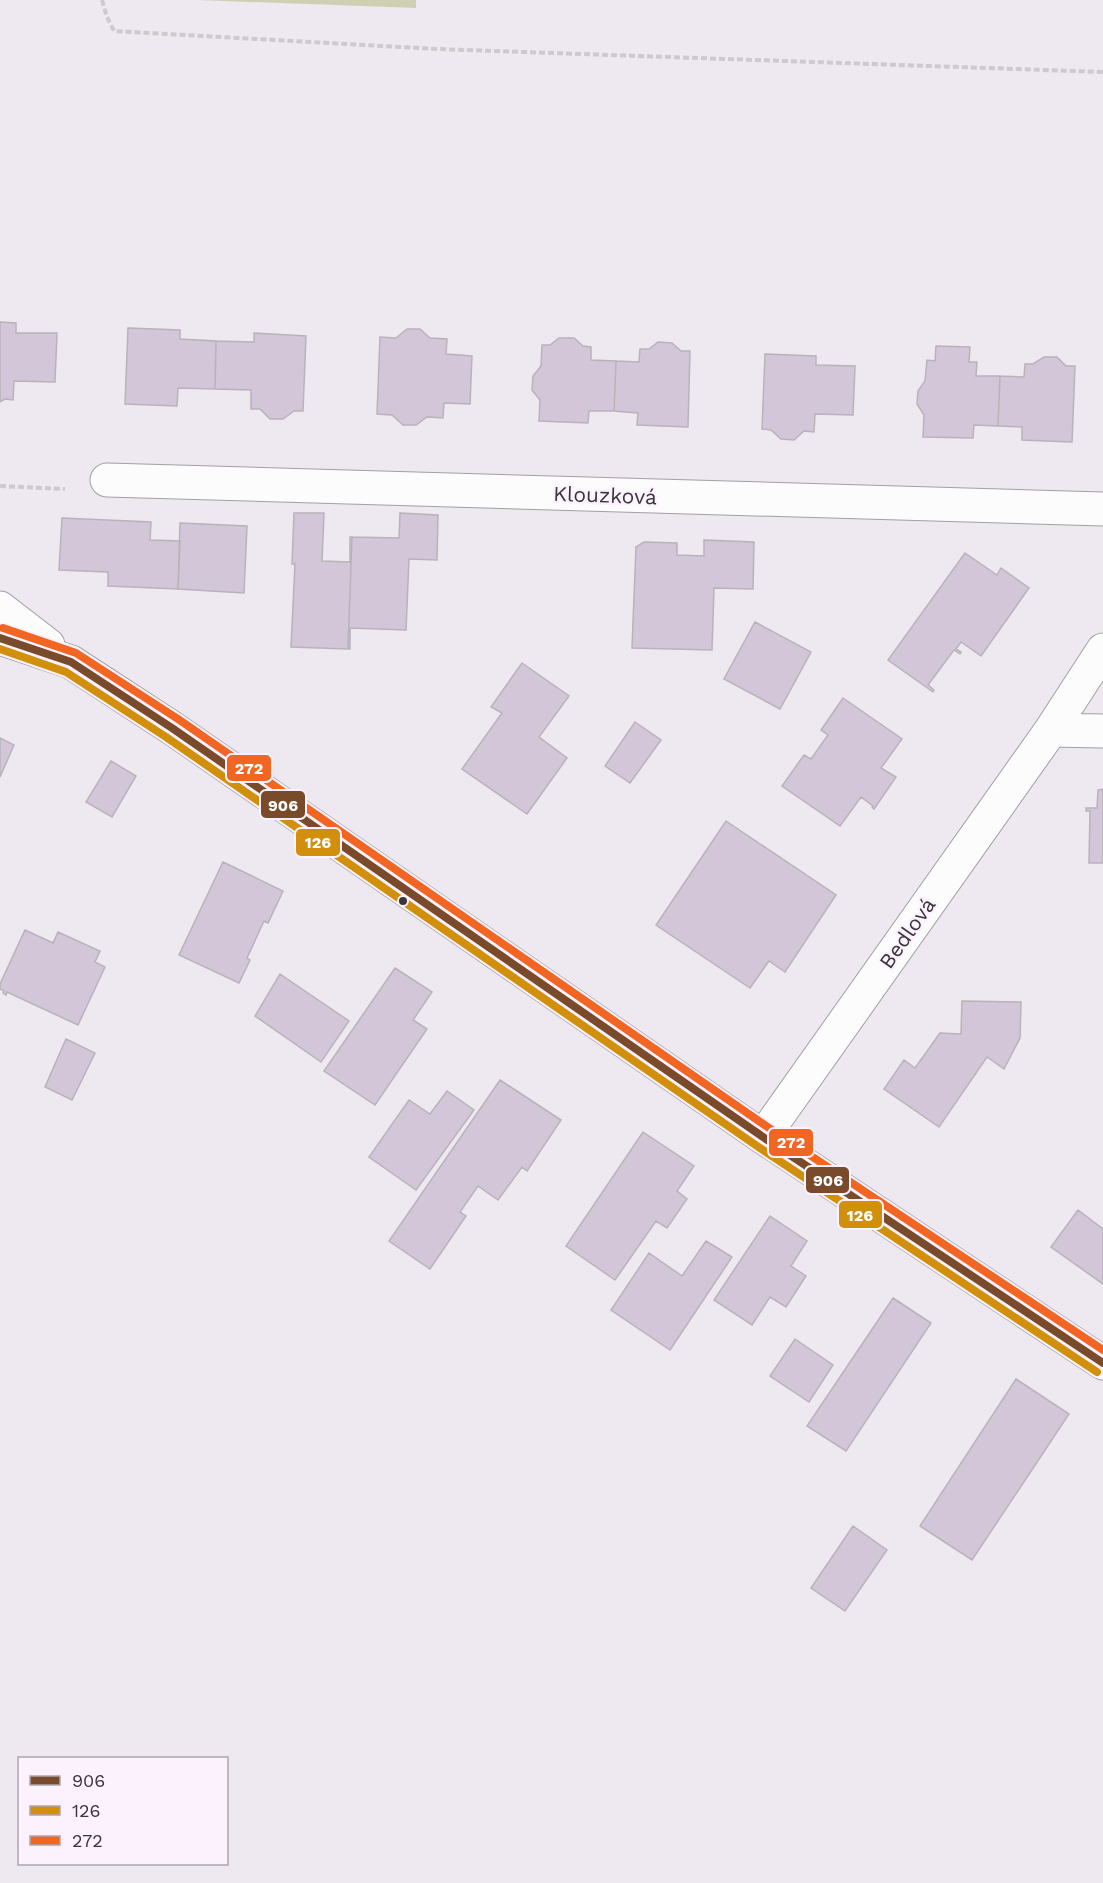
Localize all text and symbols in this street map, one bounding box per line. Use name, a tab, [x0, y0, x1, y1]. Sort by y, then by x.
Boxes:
street label: Klouzková	[553, 481, 657, 509]
line badge: 272	[226, 754, 272, 782]
text: 272	[235, 759, 263, 778]
line badge: 906	[260, 790, 306, 819]
text: 906	[268, 796, 298, 815]
line badge: 126	[295, 828, 341, 857]
text: 126	[305, 833, 331, 852]
street label: Bedlová	[874, 893, 940, 973]
unlabelled marker	[397, 895, 409, 907]
line badge: 272	[768, 1128, 814, 1157]
text: 272	[777, 1133, 805, 1152]
line badge: 906	[805, 1166, 850, 1194]
text: 906	[813, 1171, 843, 1190]
line badge: 126	[838, 1200, 883, 1229]
text: 126	[847, 1206, 873, 1225]
legend	[18, 1757, 228, 1865]
text: 906	[72, 1770, 105, 1791]
text: 126	[72, 1800, 100, 1821]
text: 272	[72, 1830, 103, 1851]

